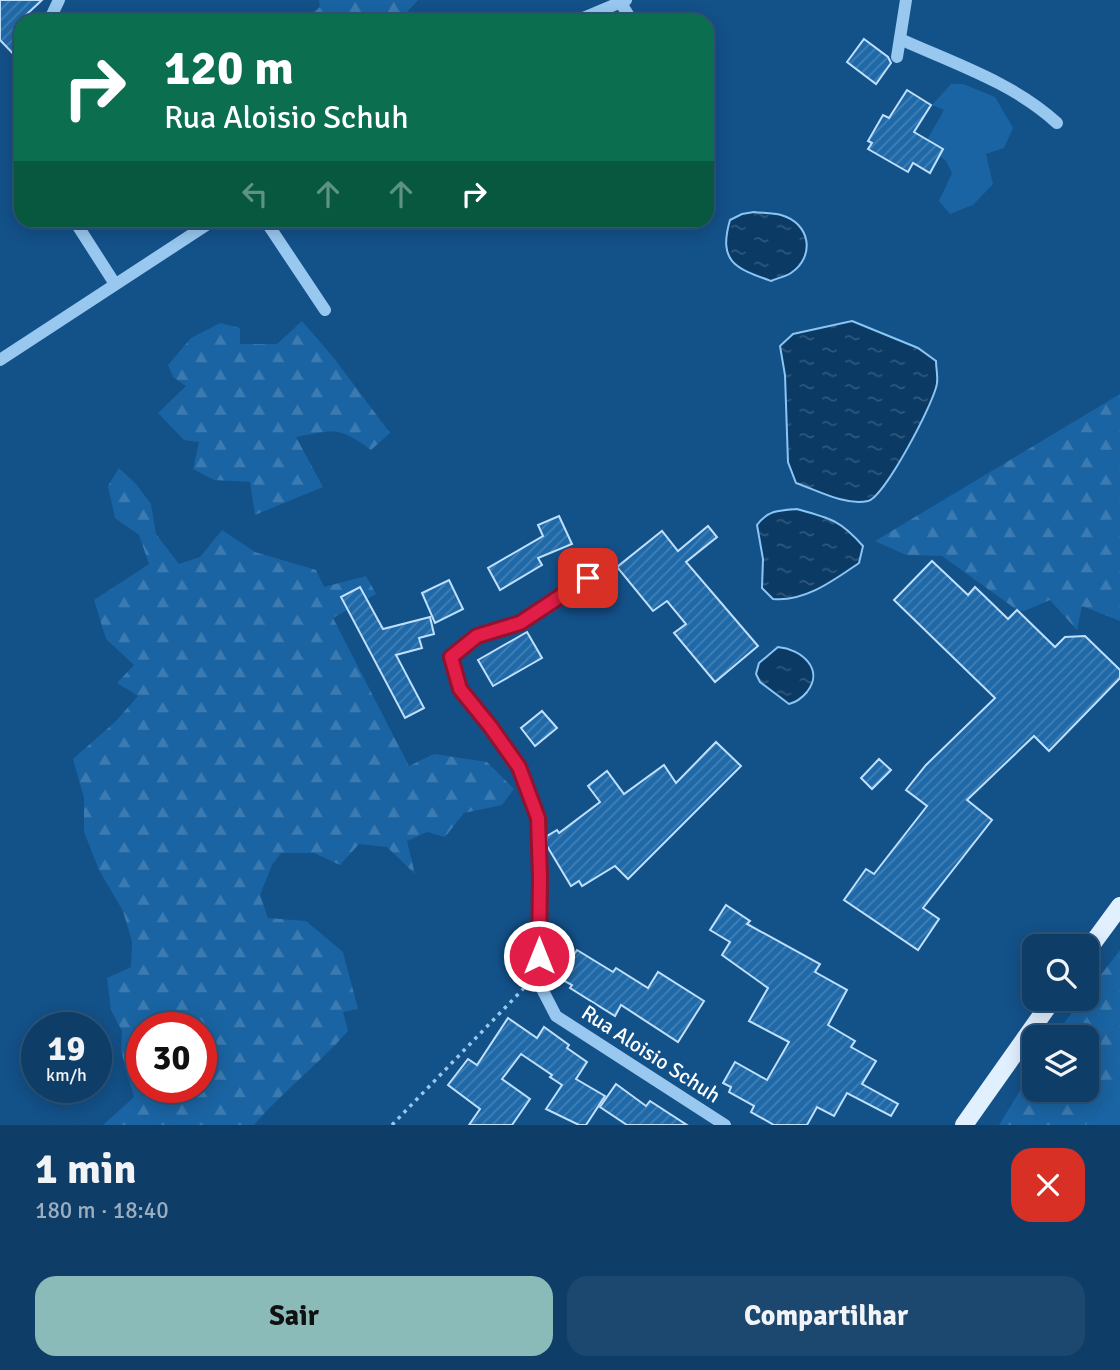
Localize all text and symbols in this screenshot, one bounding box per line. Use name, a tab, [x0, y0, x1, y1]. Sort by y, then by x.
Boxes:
text: 120 m	[164, 38, 294, 98]
icon: right	[49, 42, 140, 133]
text: Rua Aloisio Schuh	[164, 98, 409, 137]
icon: left	[236, 175, 274, 213]
icon: ahead	[309, 175, 347, 213]
icon: ahead	[382, 175, 420, 213]
icon: right	[455, 175, 493, 213]
pin	[558, 548, 618, 608]
icon: arrive	[569, 559, 607, 597]
position arrow	[502, 919, 576, 993]
map controls	[1022, 934, 1099, 1102]
button: search	[1022, 934, 1099, 1011]
street label: Rua Aloisio Schuh	[577, 999, 725, 1109]
speed limit sign: 30	[126, 1012, 217, 1103]
button: layers	[1022, 1025, 1099, 1102]
text: 19	[48, 1027, 85, 1070]
text: km/h	[46, 1064, 87, 1086]
text: 1 min	[35, 1144, 136, 1195]
button: close	[1011, 1148, 1085, 1222]
text: 180 m · 18:40	[35, 1196, 169, 1225]
button: Sair	[35, 1276, 553, 1356]
button: Compartilhar	[567, 1276, 1085, 1356]

